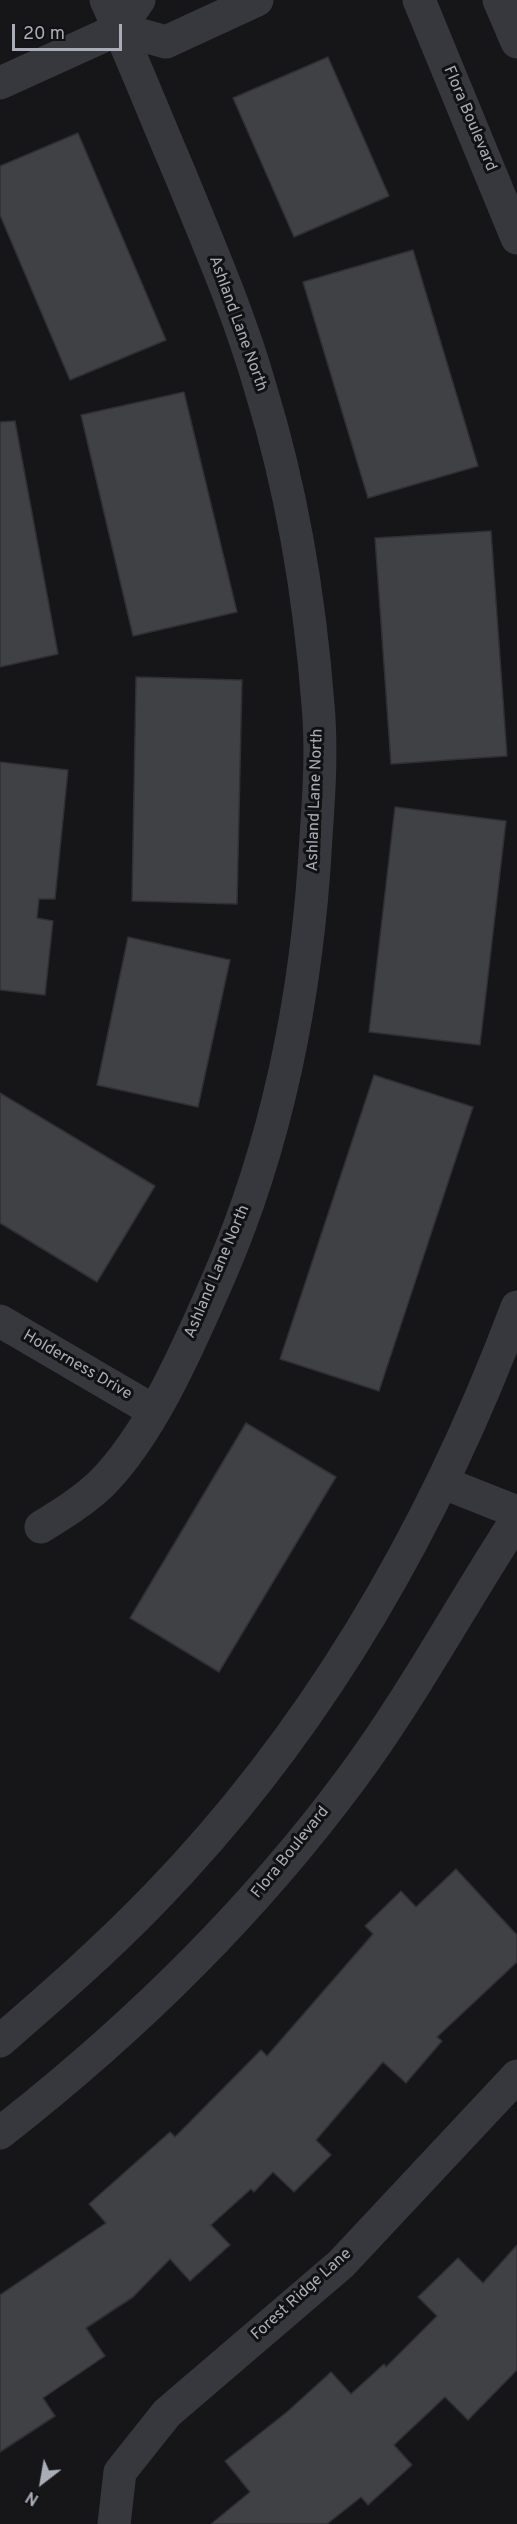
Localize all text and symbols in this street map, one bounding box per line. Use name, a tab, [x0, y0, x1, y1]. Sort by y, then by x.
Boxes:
scale bar	[15, 12, 124, 50]
text: 20 m	[23, 23, 65, 46]
street label: Flora Boulevard	[438, 63, 500, 175]
street label: Ashland Lane North	[204, 254, 270, 394]
street label: Ashland Lane North	[304, 728, 328, 872]
street label: Ashland Lane North	[181, 1203, 255, 1341]
street label: Holderness Drive	[19, 1327, 135, 1405]
street label: Flora Boulevard	[248, 1803, 334, 1903]
street label: Forest Ridge Lane	[248, 2245, 356, 2345]
north arrow	[12, 2452, 72, 2512]
text: N	[23, 2486, 43, 2509]

